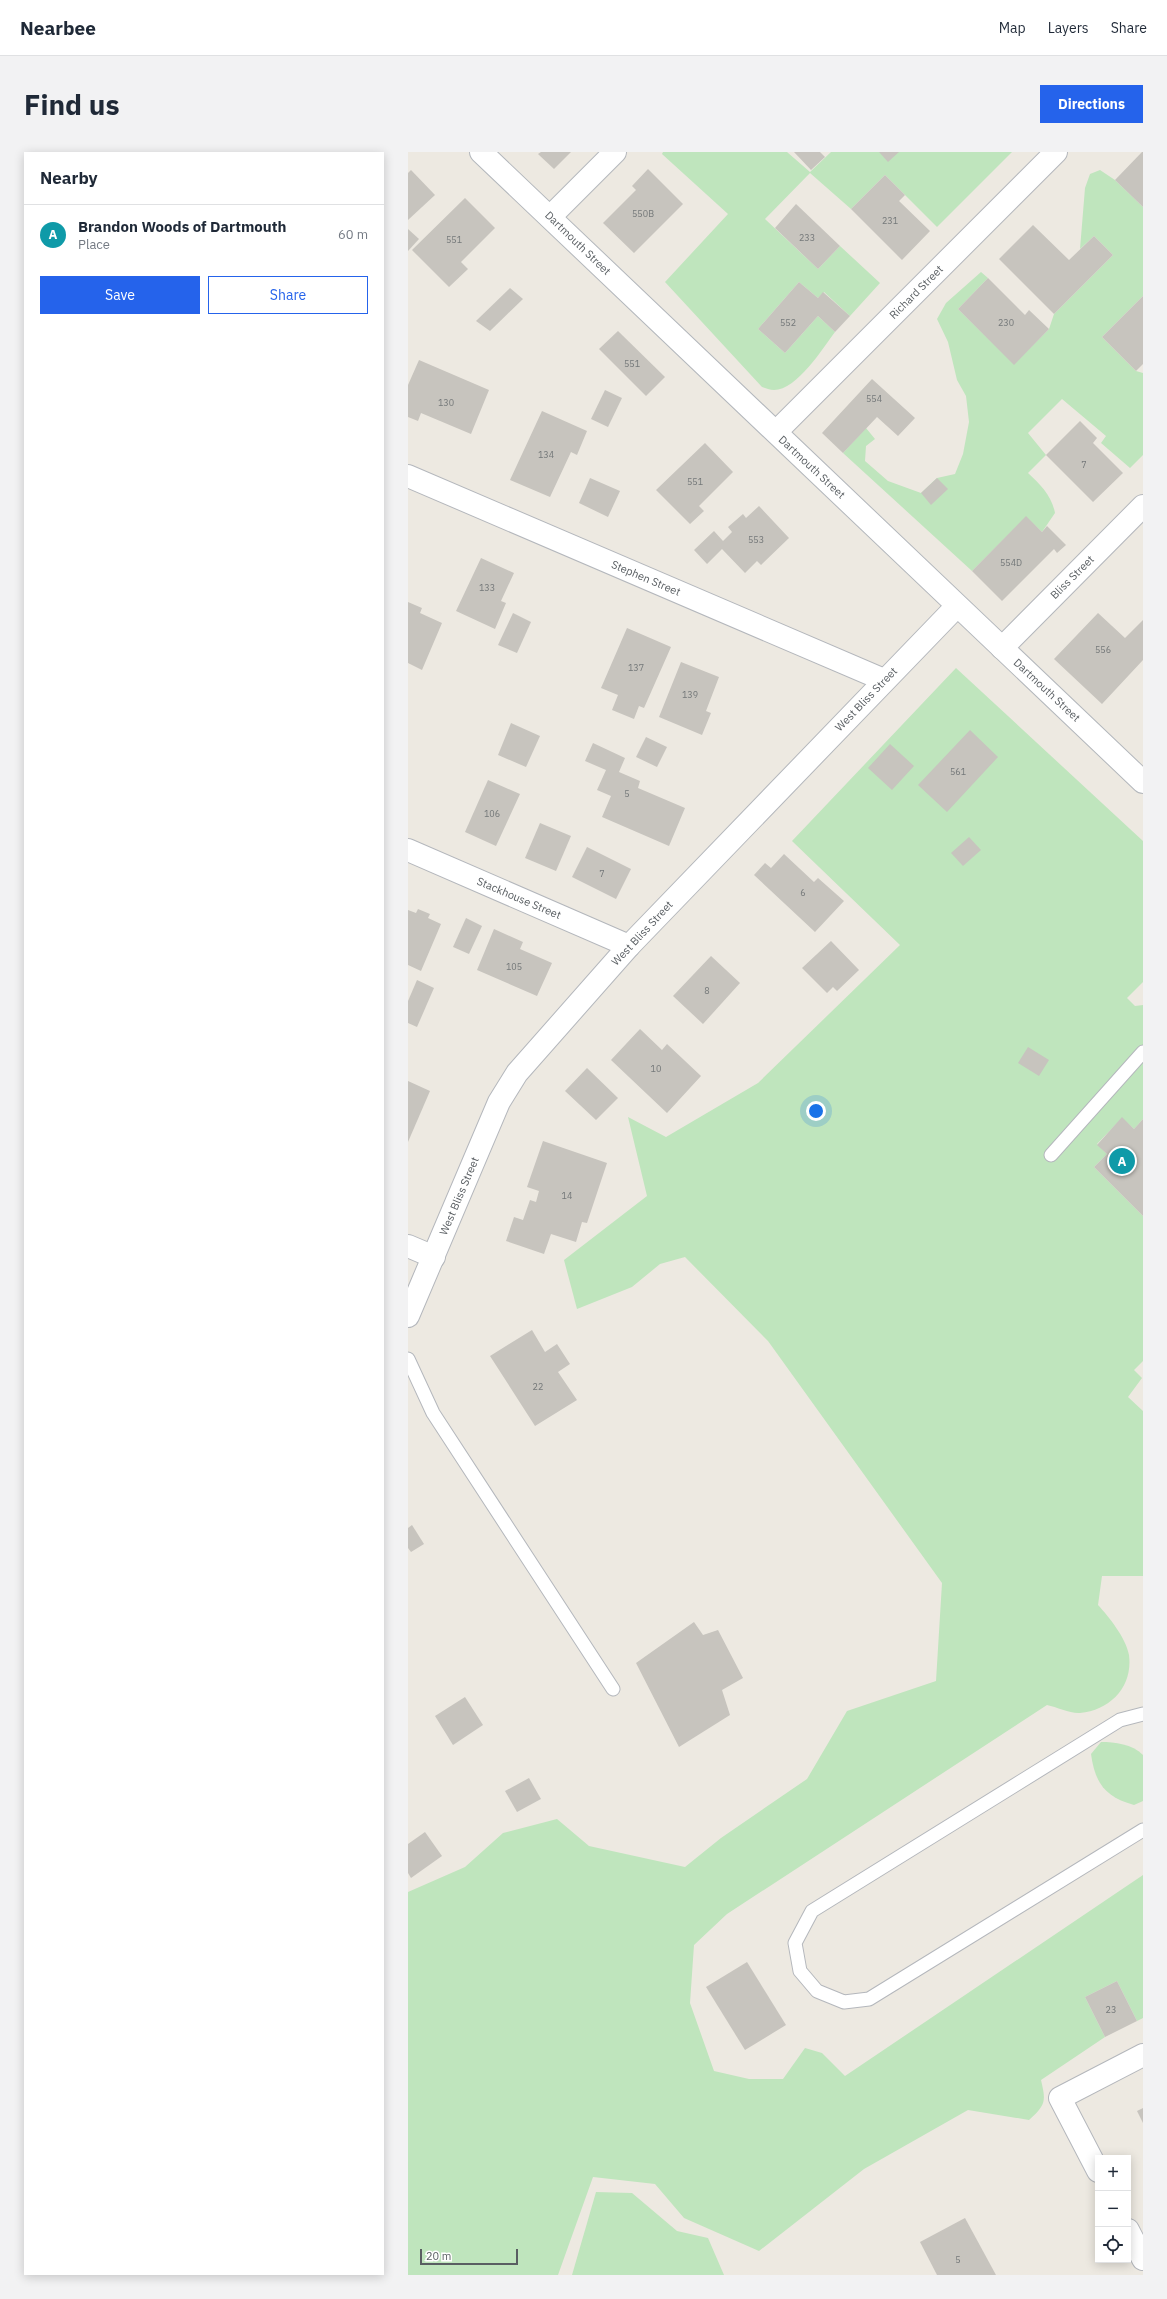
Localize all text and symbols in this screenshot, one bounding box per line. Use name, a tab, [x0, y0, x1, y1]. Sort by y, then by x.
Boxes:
text: Nearbee	[20, 16, 96, 40]
text: Map	[999, 19, 1026, 37]
text: Layers	[1048, 19, 1089, 37]
text: Share	[1111, 19, 1147, 37]
button: Directions	[1040, 85, 1143, 123]
text: Find us	[24, 86, 120, 123]
text: Nearby	[40, 167, 98, 189]
street label: Dartmouth Street	[542, 208, 614, 278]
house number: 550B	[632, 208, 654, 219]
house number: 231	[882, 215, 898, 226]
text: Brandon Woods of Dartmouth	[78, 217, 286, 236]
text: A	[49, 226, 57, 243]
text: 60 m	[338, 226, 368, 243]
house number: 233	[799, 232, 815, 243]
house number: 551	[446, 234, 462, 245]
text: Place	[78, 236, 110, 253]
street label: Richard Street	[886, 262, 946, 322]
button: Save	[40, 276, 200, 314]
button: Share	[208, 276, 368, 314]
house number: 552	[780, 317, 796, 328]
house number: 230	[998, 317, 1014, 328]
house number: 551	[624, 358, 640, 369]
house number: 554	[866, 393, 882, 404]
house number: 130	[438, 397, 454, 408]
street label: Dartmouth Street	[776, 433, 848, 502]
house number: 134	[538, 449, 554, 460]
house number: 7	[1081, 459, 1087, 470]
house number: 551	[687, 476, 703, 487]
house number: 553	[748, 534, 764, 545]
street label: Bliss Street	[1047, 552, 1097, 602]
street label: Stephen Street	[609, 557, 683, 599]
house number: 554D	[1000, 557, 1022, 568]
house number: 133	[479, 582, 495, 593]
house number: 556	[1095, 644, 1111, 655]
street label: Dartmouth Street	[1011, 656, 1083, 725]
house number: 137	[628, 662, 644, 673]
street label: West Bliss Street	[832, 664, 900, 734]
house number: 139	[682, 689, 698, 700]
house number: 561	[950, 766, 966, 777]
house number: 5	[624, 788, 630, 799]
house number: 106	[484, 808, 500, 819]
house number: 7	[599, 868, 605, 879]
street label: Stackhouse Street	[475, 874, 563, 922]
house number: 6	[800, 887, 806, 898]
street label: West Bliss Street	[608, 898, 676, 968]
house number: 105	[506, 961, 522, 972]
house number: 8	[704, 985, 710, 996]
house number: 10	[651, 1063, 661, 1074]
your location	[806, 1101, 826, 1121]
pin: A	[1109, 1146, 1135, 1176]
street label: West Bliss Street	[436, 1155, 482, 1237]
house number: 14	[562, 1190, 572, 1201]
house number: 22	[533, 1381, 543, 1392]
house number: 23	[1106, 2004, 1116, 2015]
map controls	[1095, 2155, 1131, 2263]
button: +	[1095, 2155, 1131, 2191]
button: −	[1095, 2191, 1131, 2227]
button: locate	[1095, 2227, 1131, 2263]
scale bar	[420, 2247, 518, 2266]
text: 20 m	[426, 2249, 451, 2263]
house number: 5	[955, 2254, 961, 2265]

